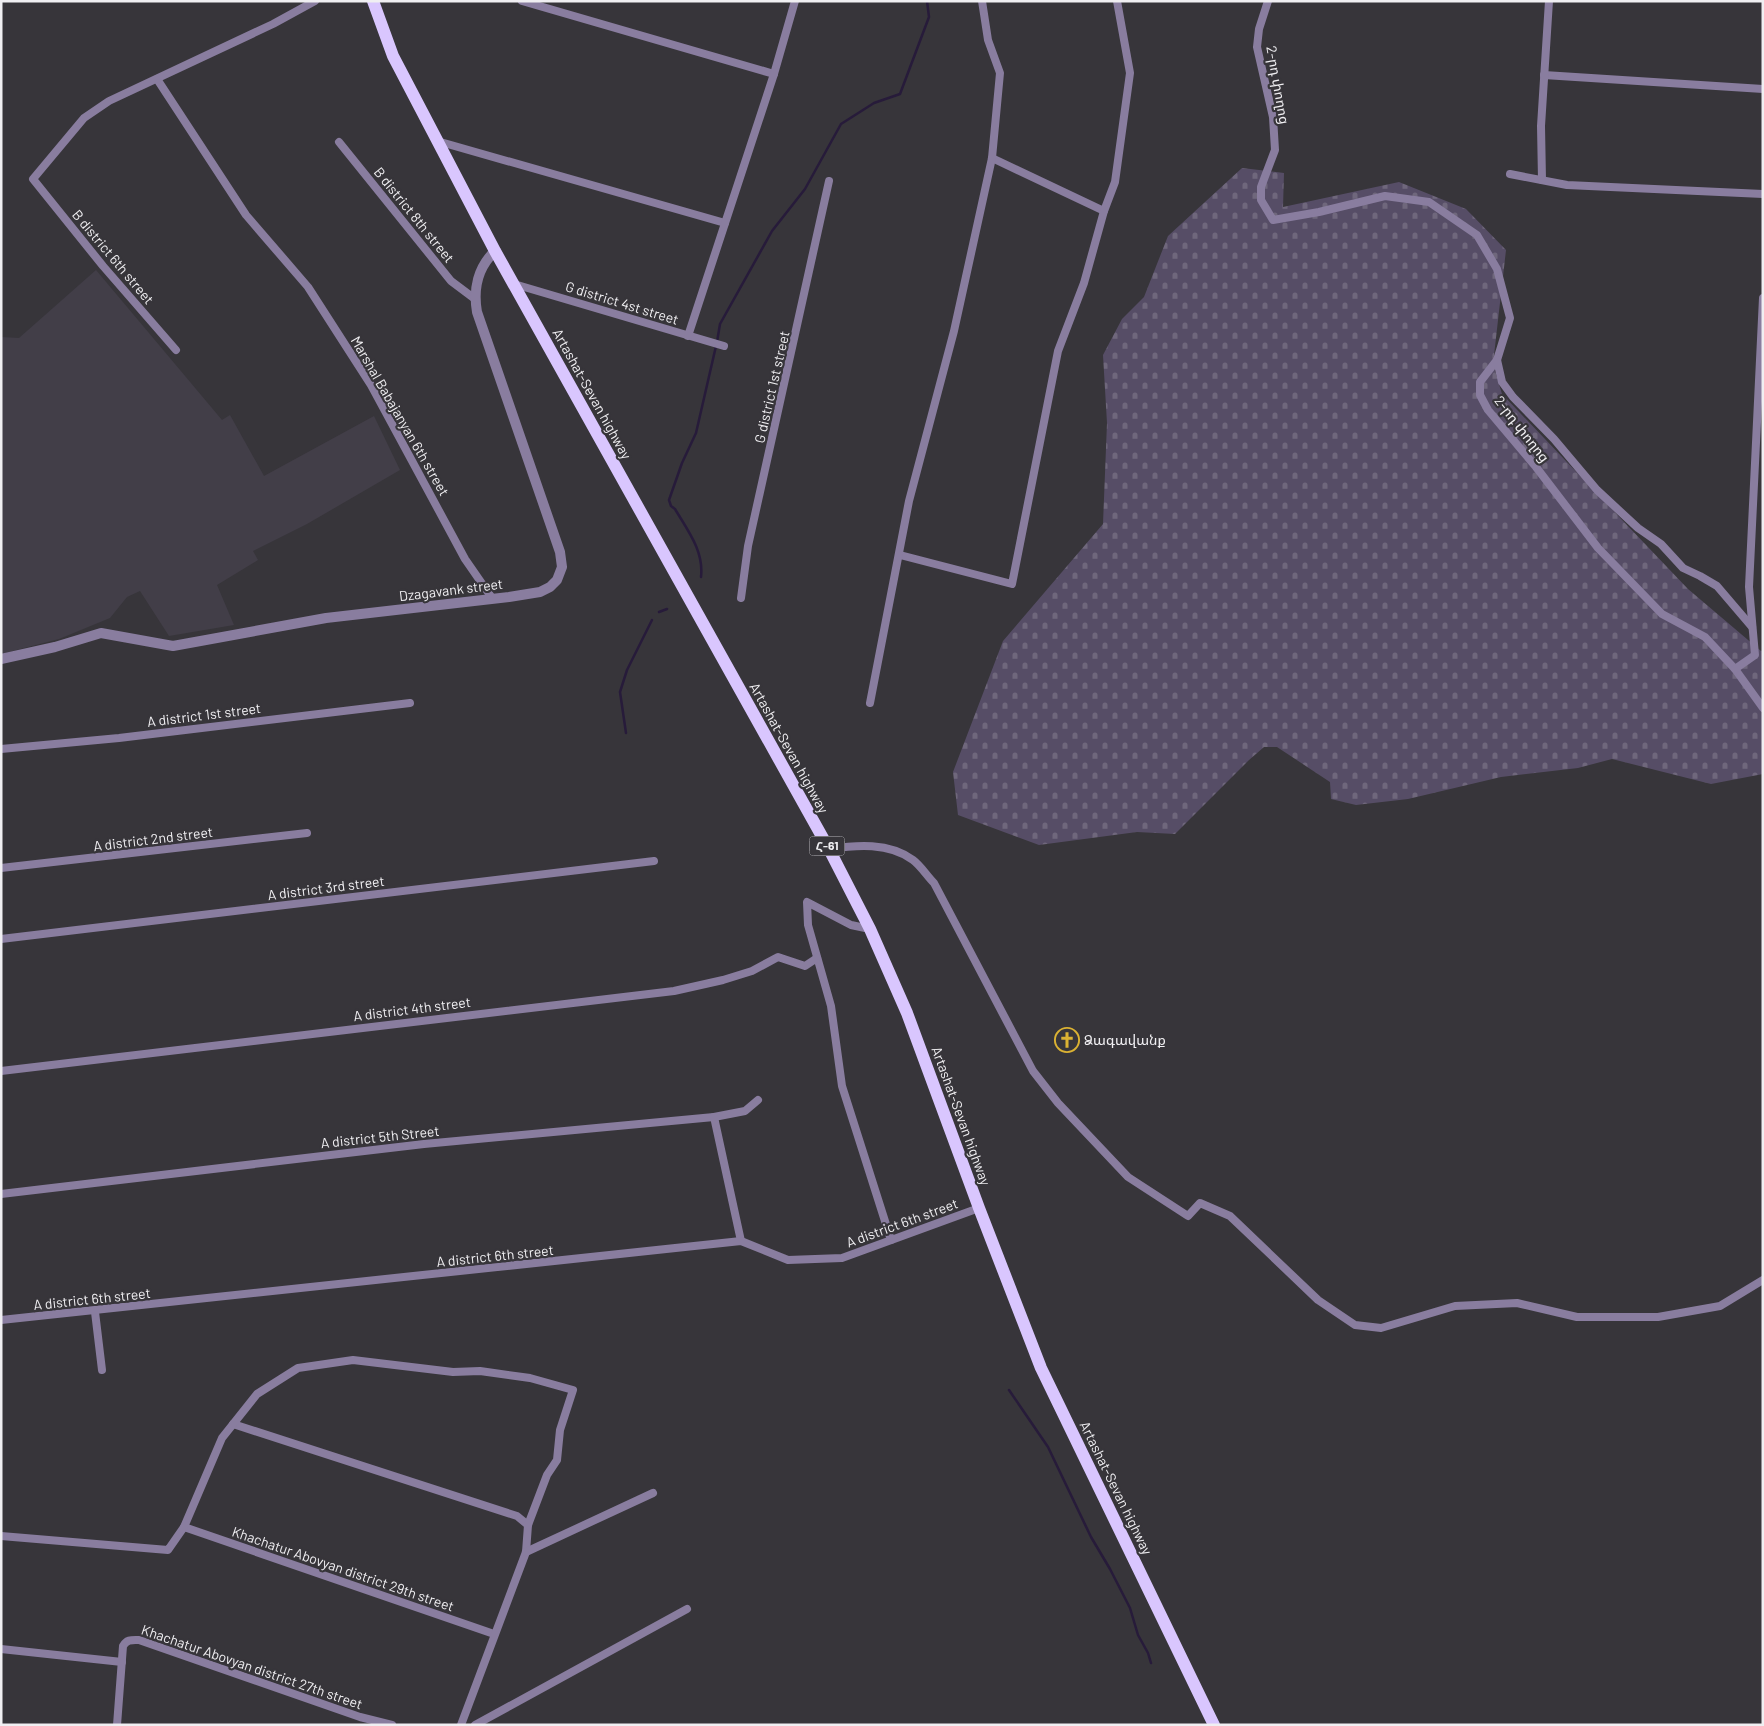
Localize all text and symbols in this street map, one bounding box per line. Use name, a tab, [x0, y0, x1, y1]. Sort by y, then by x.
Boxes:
street label: 2-րդ փողոց	[1263, 44, 1294, 125]
street label: B district 8th street	[371, 164, 458, 266]
street label: B district 6th street	[69, 206, 158, 307]
street label: G district 4st street	[564, 277, 681, 328]
street label: Artashat-Sevan highway	[549, 325, 636, 463]
street label: G district 1st street	[750, 329, 793, 445]
street label: Marshal Babajanyan 6th street	[348, 333, 453, 499]
street label: 2-րդ փողոց	[1491, 392, 1554, 465]
street label: Dzagavank street	[398, 575, 504, 604]
street label: Artashat-Sevan highway	[746, 679, 833, 817]
street label: A district 1st street	[146, 699, 262, 730]
street label: A district 2nd street	[92, 823, 214, 854]
road number: Հ-61	[810, 836, 844, 856]
street label: A district 3rd street	[267, 872, 385, 903]
street label: A district 4th street	[352, 993, 472, 1024]
church icon: Ձագավանք	[1054, 1027, 1080, 1053]
place label: Ձագավանք	[1084, 1031, 1166, 1048]
street label: Artashat-Sevan highway	[928, 1044, 995, 1188]
street label: A district 5th Street	[320, 1122, 440, 1151]
street label: A district 6th street	[844, 1194, 960, 1251]
street label: A district 6th street	[436, 1241, 554, 1270]
street label: A district 6th street	[33, 1284, 151, 1313]
street label: Artashat-Sevan highway	[1077, 1418, 1156, 1558]
street label: Khachatur Abovyan district 29th street	[230, 1522, 456, 1615]
street label: Khachatur Abovyan district 27th street	[139, 1621, 365, 1712]

